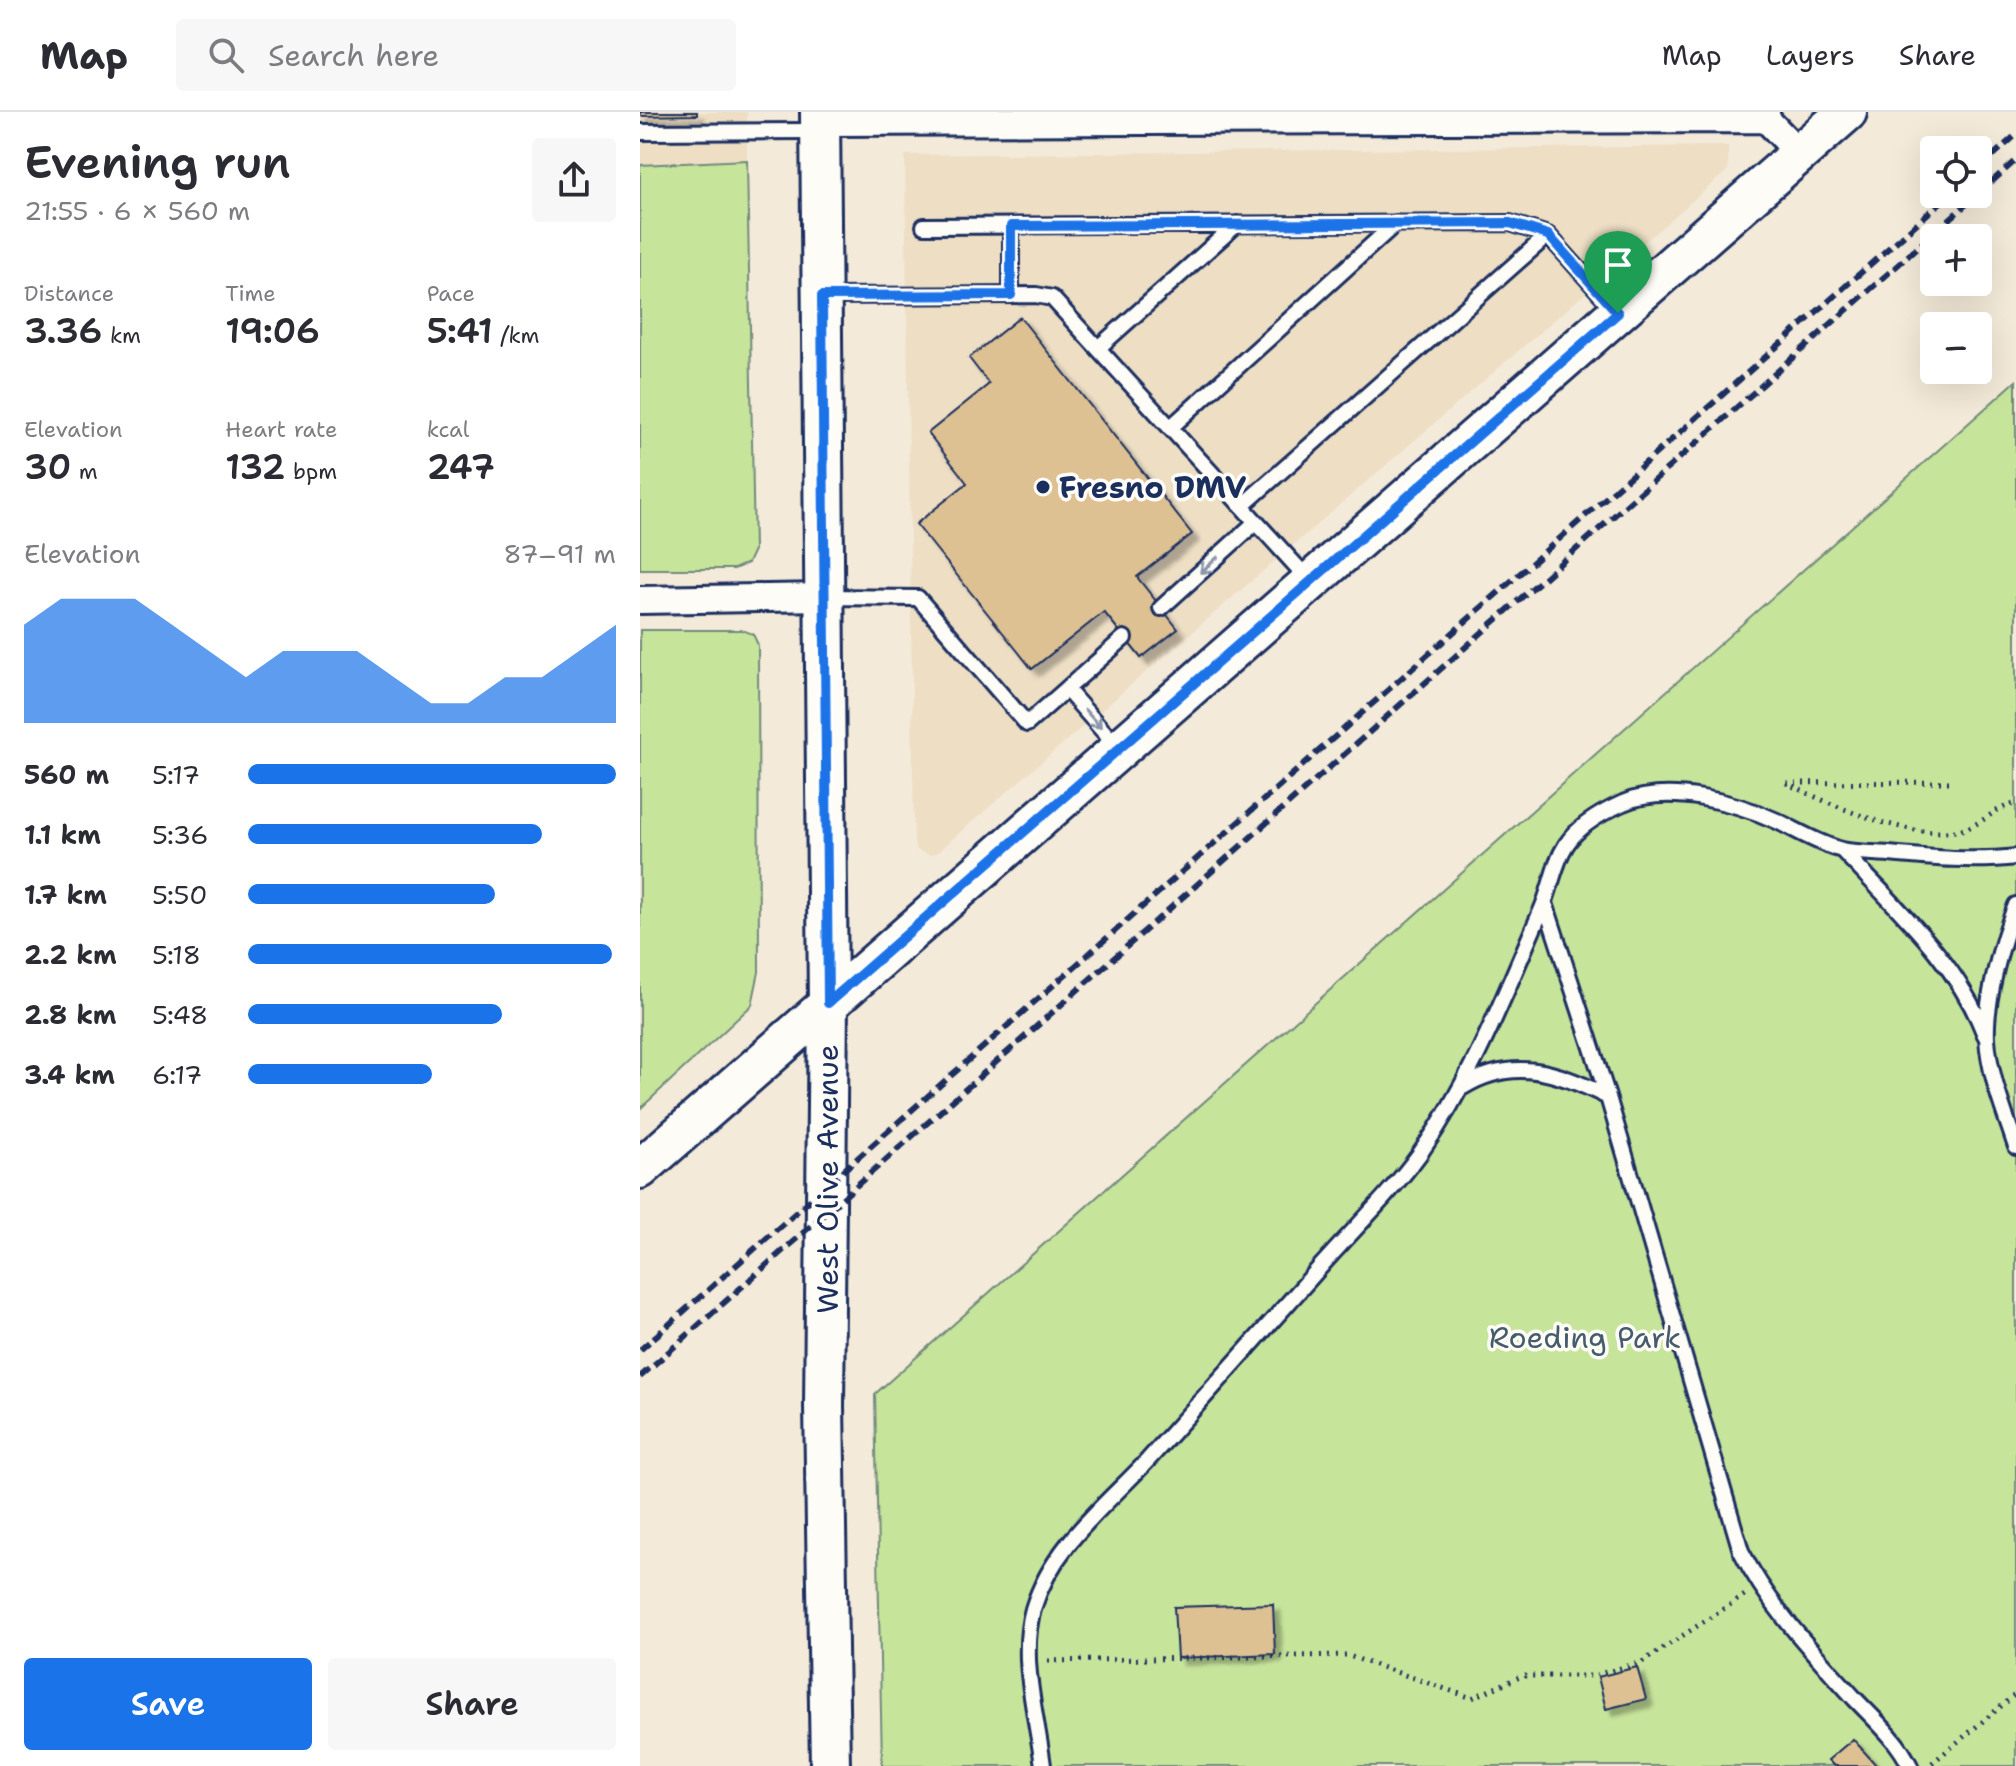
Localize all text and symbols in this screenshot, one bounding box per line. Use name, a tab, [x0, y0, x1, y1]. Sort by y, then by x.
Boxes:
search box	[176, 19, 736, 91]
text: Map	[40, 30, 128, 81]
icon: search	[204, 33, 248, 77]
text: Search here	[268, 35, 439, 76]
text: Map	[1662, 36, 1722, 74]
text: Layers	[1766, 36, 1855, 74]
text: Share	[1899, 36, 1976, 74]
text: Evening run	[24, 133, 291, 192]
map controls	[1920, 136, 1992, 384]
button: locate	[1920, 136, 1992, 208]
button: share	[532, 138, 616, 222]
text: 21:55 · 6 × 560 m	[24, 193, 250, 228]
button: +	[1920, 224, 1992, 296]
pin	[1584, 231, 1652, 313]
icon: arrive	[1596, 243, 1640, 287]
text: Distance	[24, 279, 114, 308]
text: Time	[225, 279, 276, 308]
text: Pace	[427, 279, 475, 308]
text: 3.36	[24, 308, 102, 354]
text: 19:06	[225, 308, 320, 354]
text: 5:41	[427, 308, 493, 354]
button: −	[1920, 312, 1992, 384]
text: km	[102, 321, 141, 350]
text: /km	[493, 321, 540, 350]
text: Elevation	[24, 415, 122, 444]
text: Heart rate	[225, 415, 337, 444]
text: kcal	[427, 415, 469, 444]
text: 30	[24, 444, 71, 490]
text: 132	[225, 444, 285, 490]
text: 247	[427, 444, 495, 490]
text: m	[71, 457, 98, 486]
text: bpm	[285, 457, 337, 486]
place label: Fresno DMV	[1059, 467, 1246, 508]
marker: Fresno DMV	[1034, 478, 1052, 496]
text: Elevation	[24, 536, 140, 571]
text: 87–91 m	[504, 536, 616, 571]
one-way arrow	[1199, 556, 1219, 574]
one-way arrow	[1084, 709, 1102, 729]
text: 560 m	[24, 757, 109, 792]
text: 5:17	[152, 757, 200, 792]
text: 1.1 km	[24, 817, 101, 852]
text: 5:36	[152, 817, 208, 852]
text: 1.7 km	[24, 877, 107, 912]
text: 5:50	[152, 877, 207, 912]
text: 2.2 km	[24, 937, 117, 972]
text: 5:18	[152, 937, 201, 972]
text: 2.8 km	[24, 997, 117, 1032]
text: 5:48	[152, 997, 208, 1032]
street label: West Olive Avenue	[807, 1044, 848, 1314]
text: 3.4 km	[24, 1057, 115, 1092]
text: 6:17	[152, 1057, 202, 1092]
park label: Roeding Park	[1489, 1317, 1681, 1358]
button: Save	[24, 1658, 312, 1750]
button: Share	[328, 1658, 616, 1750]

